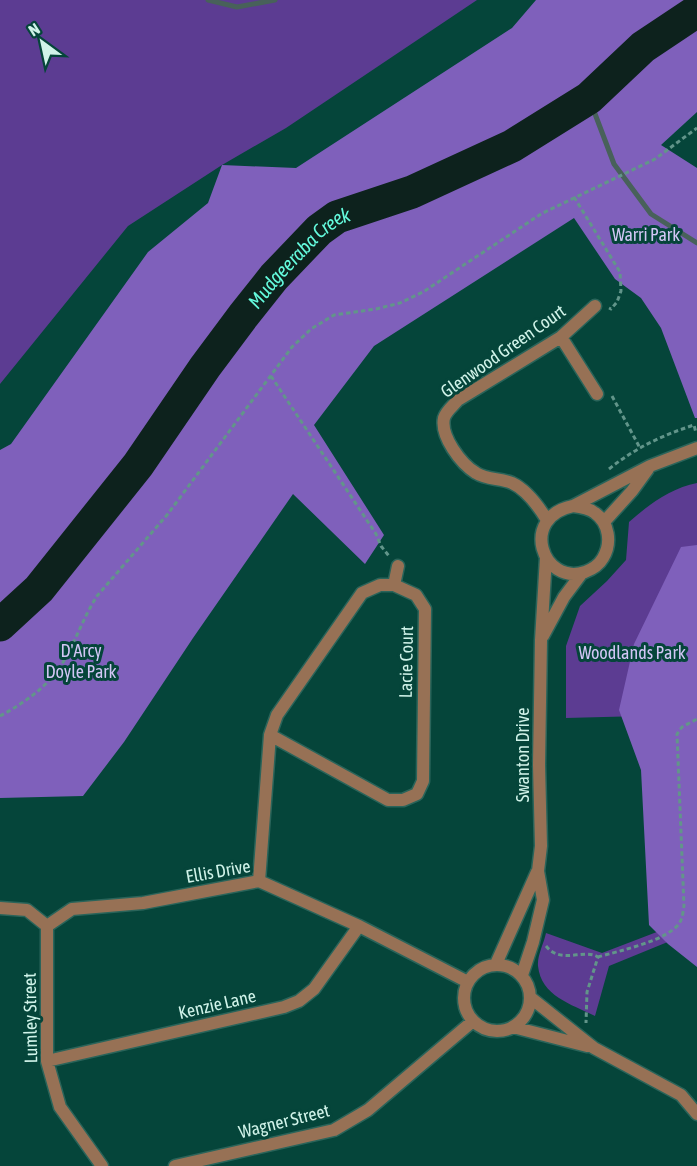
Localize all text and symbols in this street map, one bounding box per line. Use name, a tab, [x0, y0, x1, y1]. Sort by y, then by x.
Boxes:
north arrow	[12, 12, 72, 72]
text: N	[25, 19, 43, 40]
water label: Mudgeeraba Creek	[243, 202, 353, 312]
park label: Warri Park	[612, 224, 680, 245]
street label: Glenwood Green Court	[437, 300, 569, 402]
street label: Lacie Court	[395, 626, 417, 698]
park label: D'Arcy Doyle Park	[45, 640, 117, 682]
park label: Woodlands Park	[578, 642, 686, 663]
street label: Swanton Drive	[512, 708, 533, 802]
street label: Ellis Drive	[184, 855, 252, 887]
street label: Lumley Street	[19, 973, 41, 1063]
street label: Kenzie Lane	[176, 985, 258, 1023]
street label: Wagner Street	[236, 1100, 332, 1142]

